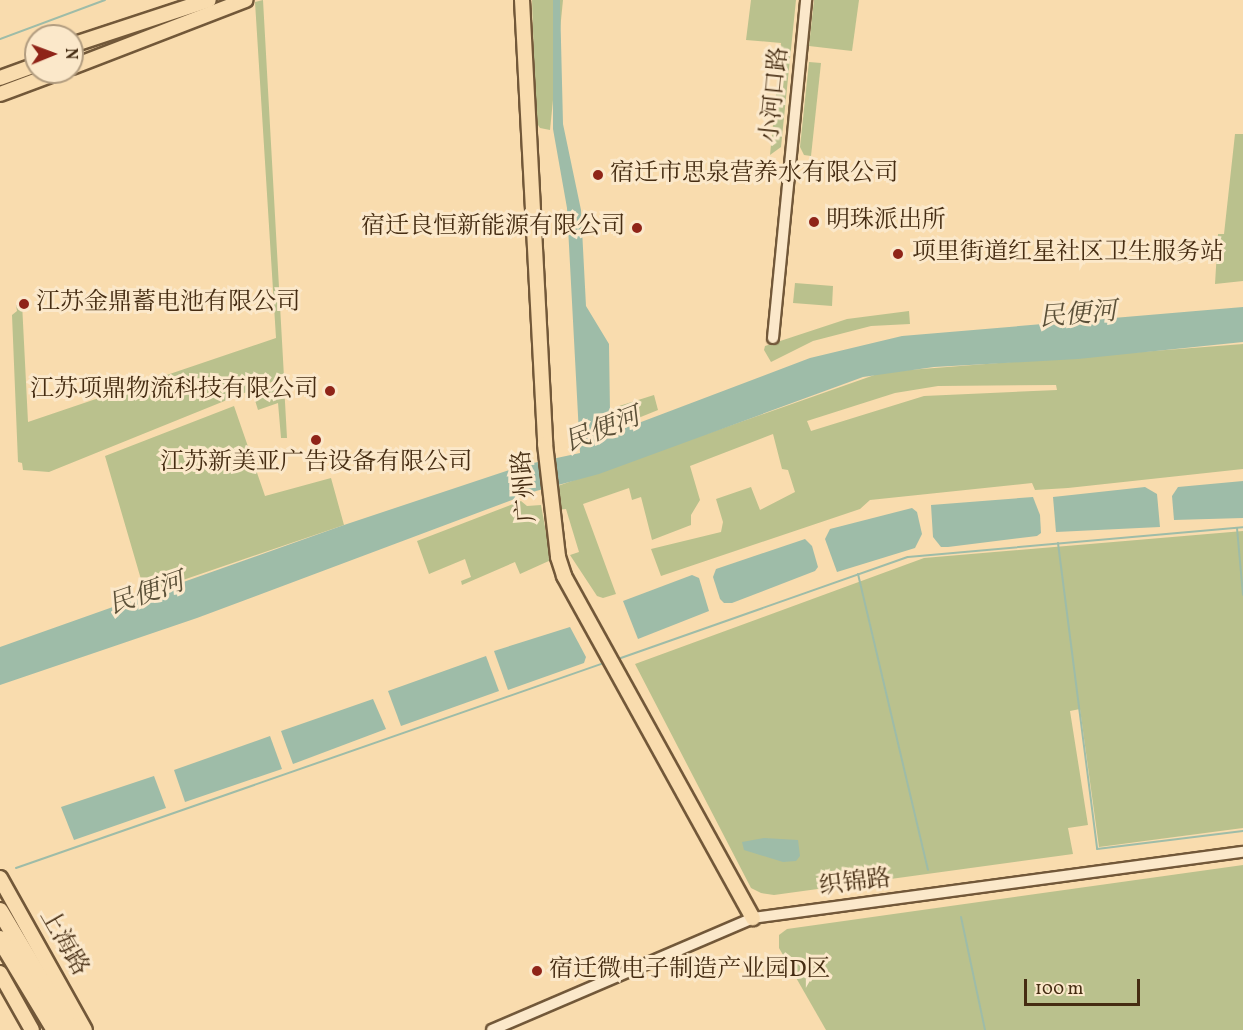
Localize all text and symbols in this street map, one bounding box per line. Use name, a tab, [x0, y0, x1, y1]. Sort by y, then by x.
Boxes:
north arrow	[24, 24, 84, 84]
street label: 小河口路	[757, 46, 795, 144]
text: N	[59, 48, 81, 60]
place label: 宿迁市思泉营养水有限公司	[610, 161, 898, 189]
marker: 宿迁市思泉营养水有限公司	[591, 168, 605, 182]
place label: 明珠派出所	[826, 208, 946, 236]
place label: 宿迁良恒新能源有限公司	[361, 214, 625, 242]
marker: 明珠派出所	[807, 215, 821, 229]
marker: 宿迁良恒新能源有限公司	[630, 221, 644, 235]
place label: 项里街道红星社区卫生服务站	[912, 240, 1224, 268]
marker: 项里街道红星社区卫生服务站	[889, 245, 907, 263]
place label: 江苏金鼎蓄电池有限公司	[36, 290, 300, 318]
marker: 江苏金鼎蓄电池有限公司	[17, 297, 31, 311]
water label: 民便河	[1038, 297, 1118, 335]
place label: 江苏项鼎物流科技有限公司	[30, 377, 318, 405]
marker: 江苏项鼎物流科技有限公司	[323, 384, 337, 398]
water label: 民便河	[561, 402, 645, 460]
marker: 江苏新美亚广告设备有限公司	[309, 433, 323, 447]
street label: 广州路	[509, 449, 543, 523]
place label: 江苏新美亚广告设备有限公司	[160, 450, 472, 478]
water label: 民便河	[105, 568, 189, 622]
street label: 织锦路	[818, 865, 892, 903]
street label: 上海路	[33, 905, 93, 981]
place label: 宿迁微电子制造产业园D区	[549, 957, 831, 985]
marker: 宿迁微电子制造产业园D区	[530, 964, 544, 978]
scale bar	[1027, 967, 1142, 1005]
text: 100 m	[1035, 977, 1084, 1002]

